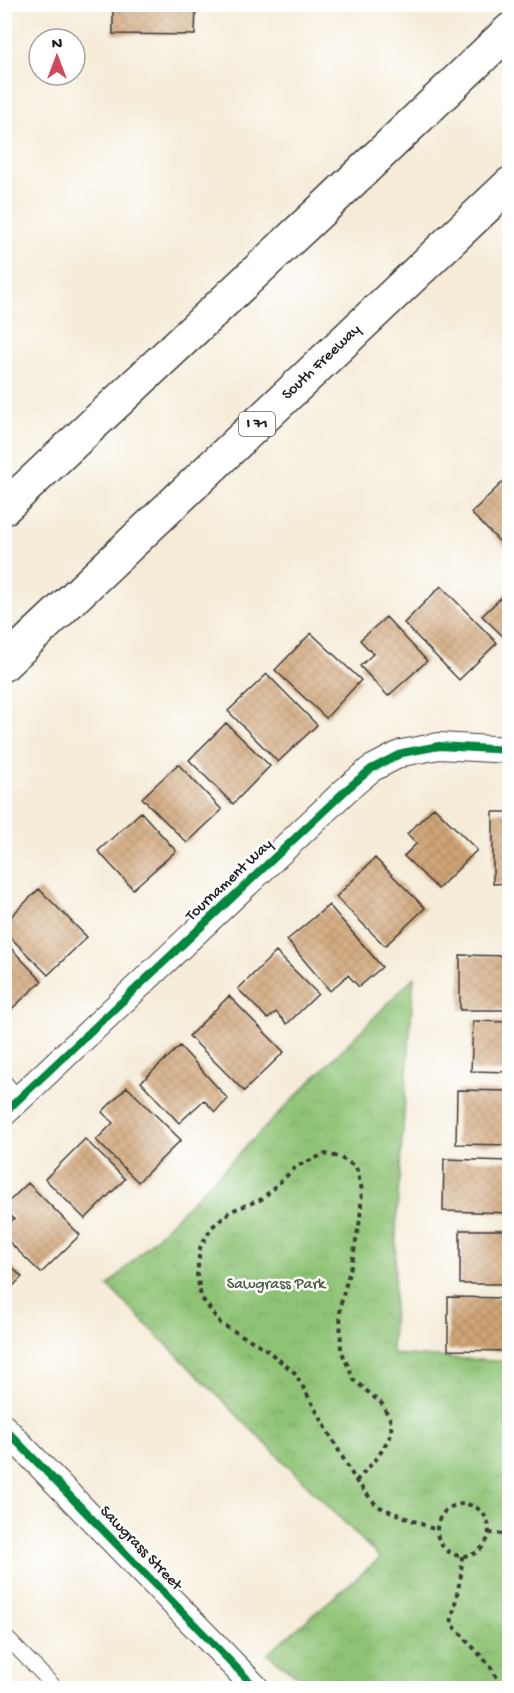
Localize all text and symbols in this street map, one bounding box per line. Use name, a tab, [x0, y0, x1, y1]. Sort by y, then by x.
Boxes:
north arrow	[27, 27, 87, 87]
text: N	[52, 36, 63, 55]
street label: South Freeway	[278, 321, 365, 404]
road number: I 71	[239, 412, 275, 436]
street label: Tournament Way	[182, 836, 278, 927]
park label: Sawgrass Park	[227, 1276, 327, 1295]
street label: Sawgrass Street	[95, 1503, 186, 1596]

